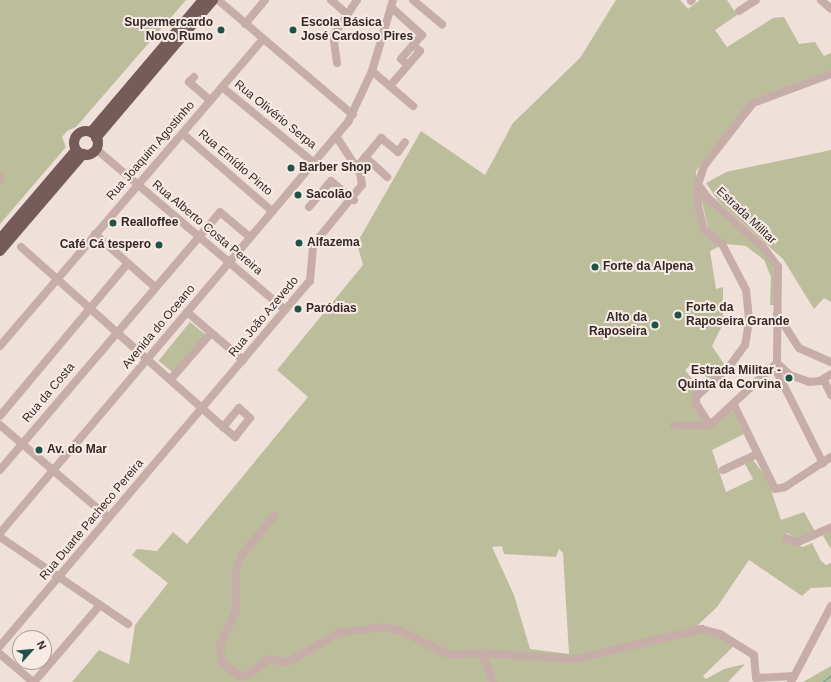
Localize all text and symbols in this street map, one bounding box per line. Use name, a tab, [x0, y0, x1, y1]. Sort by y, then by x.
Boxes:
place label: Supermercardo Novo Rumo	[124, 16, 213, 44]
place label: Escola Básica José Cardoso Pires	[301, 16, 413, 44]
marker: Supermercardo Novo Rumo	[216, 25, 226, 35]
marker: Escola Básica José Cardoso Pires	[288, 25, 298, 35]
street label: Rua Olivério Serpa	[231, 78, 319, 152]
street label: Rua Joaquim Agostinho	[104, 98, 198, 204]
street label: Rua Emídio Pinto	[195, 127, 275, 199]
place label: Barber Shop	[299, 161, 371, 175]
marker: Barber Shop	[286, 163, 296, 173]
street label: Rua Alberto Costa Pereira	[149, 177, 265, 279]
street label: Estrada Militar	[713, 185, 779, 247]
place label: Sacolão	[306, 188, 352, 202]
marker: Sacolão	[293, 190, 303, 200]
place label: Realloffee	[121, 216, 178, 230]
marker: Realloffee	[108, 218, 118, 228]
place label: Alfazema	[307, 236, 360, 250]
place label: Café Cá tespero	[60, 238, 151, 252]
marker: Alfazema	[294, 238, 304, 248]
marker: Café Cá tespero	[154, 240, 164, 250]
place label: Forte da Alpena	[603, 260, 694, 274]
marker: Forte da Alpena	[590, 262, 600, 272]
street label: Rua João Azevedo	[226, 274, 302, 360]
street label: Avenida do Oceano	[120, 282, 198, 372]
place label: Forte da Raposeira Grande	[686, 301, 789, 329]
place label: Paródias	[306, 302, 357, 316]
marker: Paródias	[293, 304, 303, 314]
marker: Forte da Raposeira Grande	[673, 310, 683, 320]
place label: Alto da Raposeira	[589, 311, 647, 339]
marker: Alto da Raposeira	[650, 320, 660, 330]
street label: Rua da Costa	[20, 360, 78, 426]
place label: Estrada Militar - Quinta da Corvina	[678, 364, 781, 392]
marker: Estrada Militar - Quinta da Corvina	[784, 373, 794, 383]
place label: Av. do Mar	[47, 443, 107, 457]
marker: Av. do Mar	[34, 445, 44, 455]
street label: Rua Duarte Pacheco Pereira	[37, 457, 147, 583]
north arrow	[12, 630, 52, 670]
text: N	[35, 639, 49, 651]

